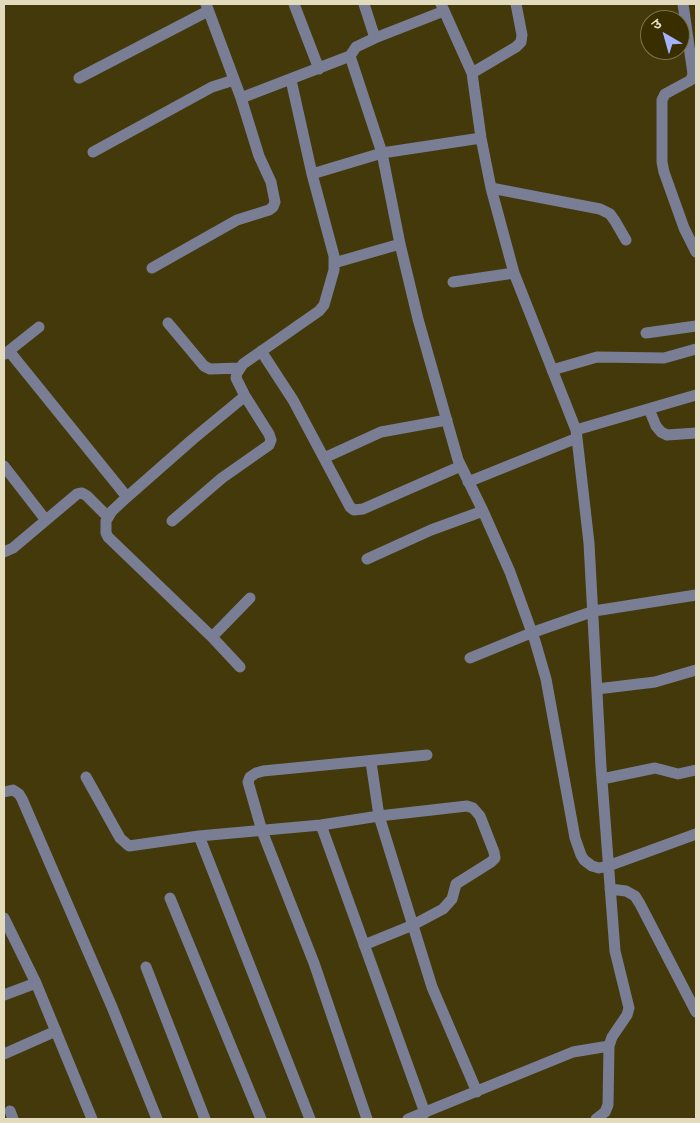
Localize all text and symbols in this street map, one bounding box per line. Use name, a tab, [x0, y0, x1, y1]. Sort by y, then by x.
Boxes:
north arrow	[640, 10, 690, 60]
text: उ	[648, 15, 665, 33]

